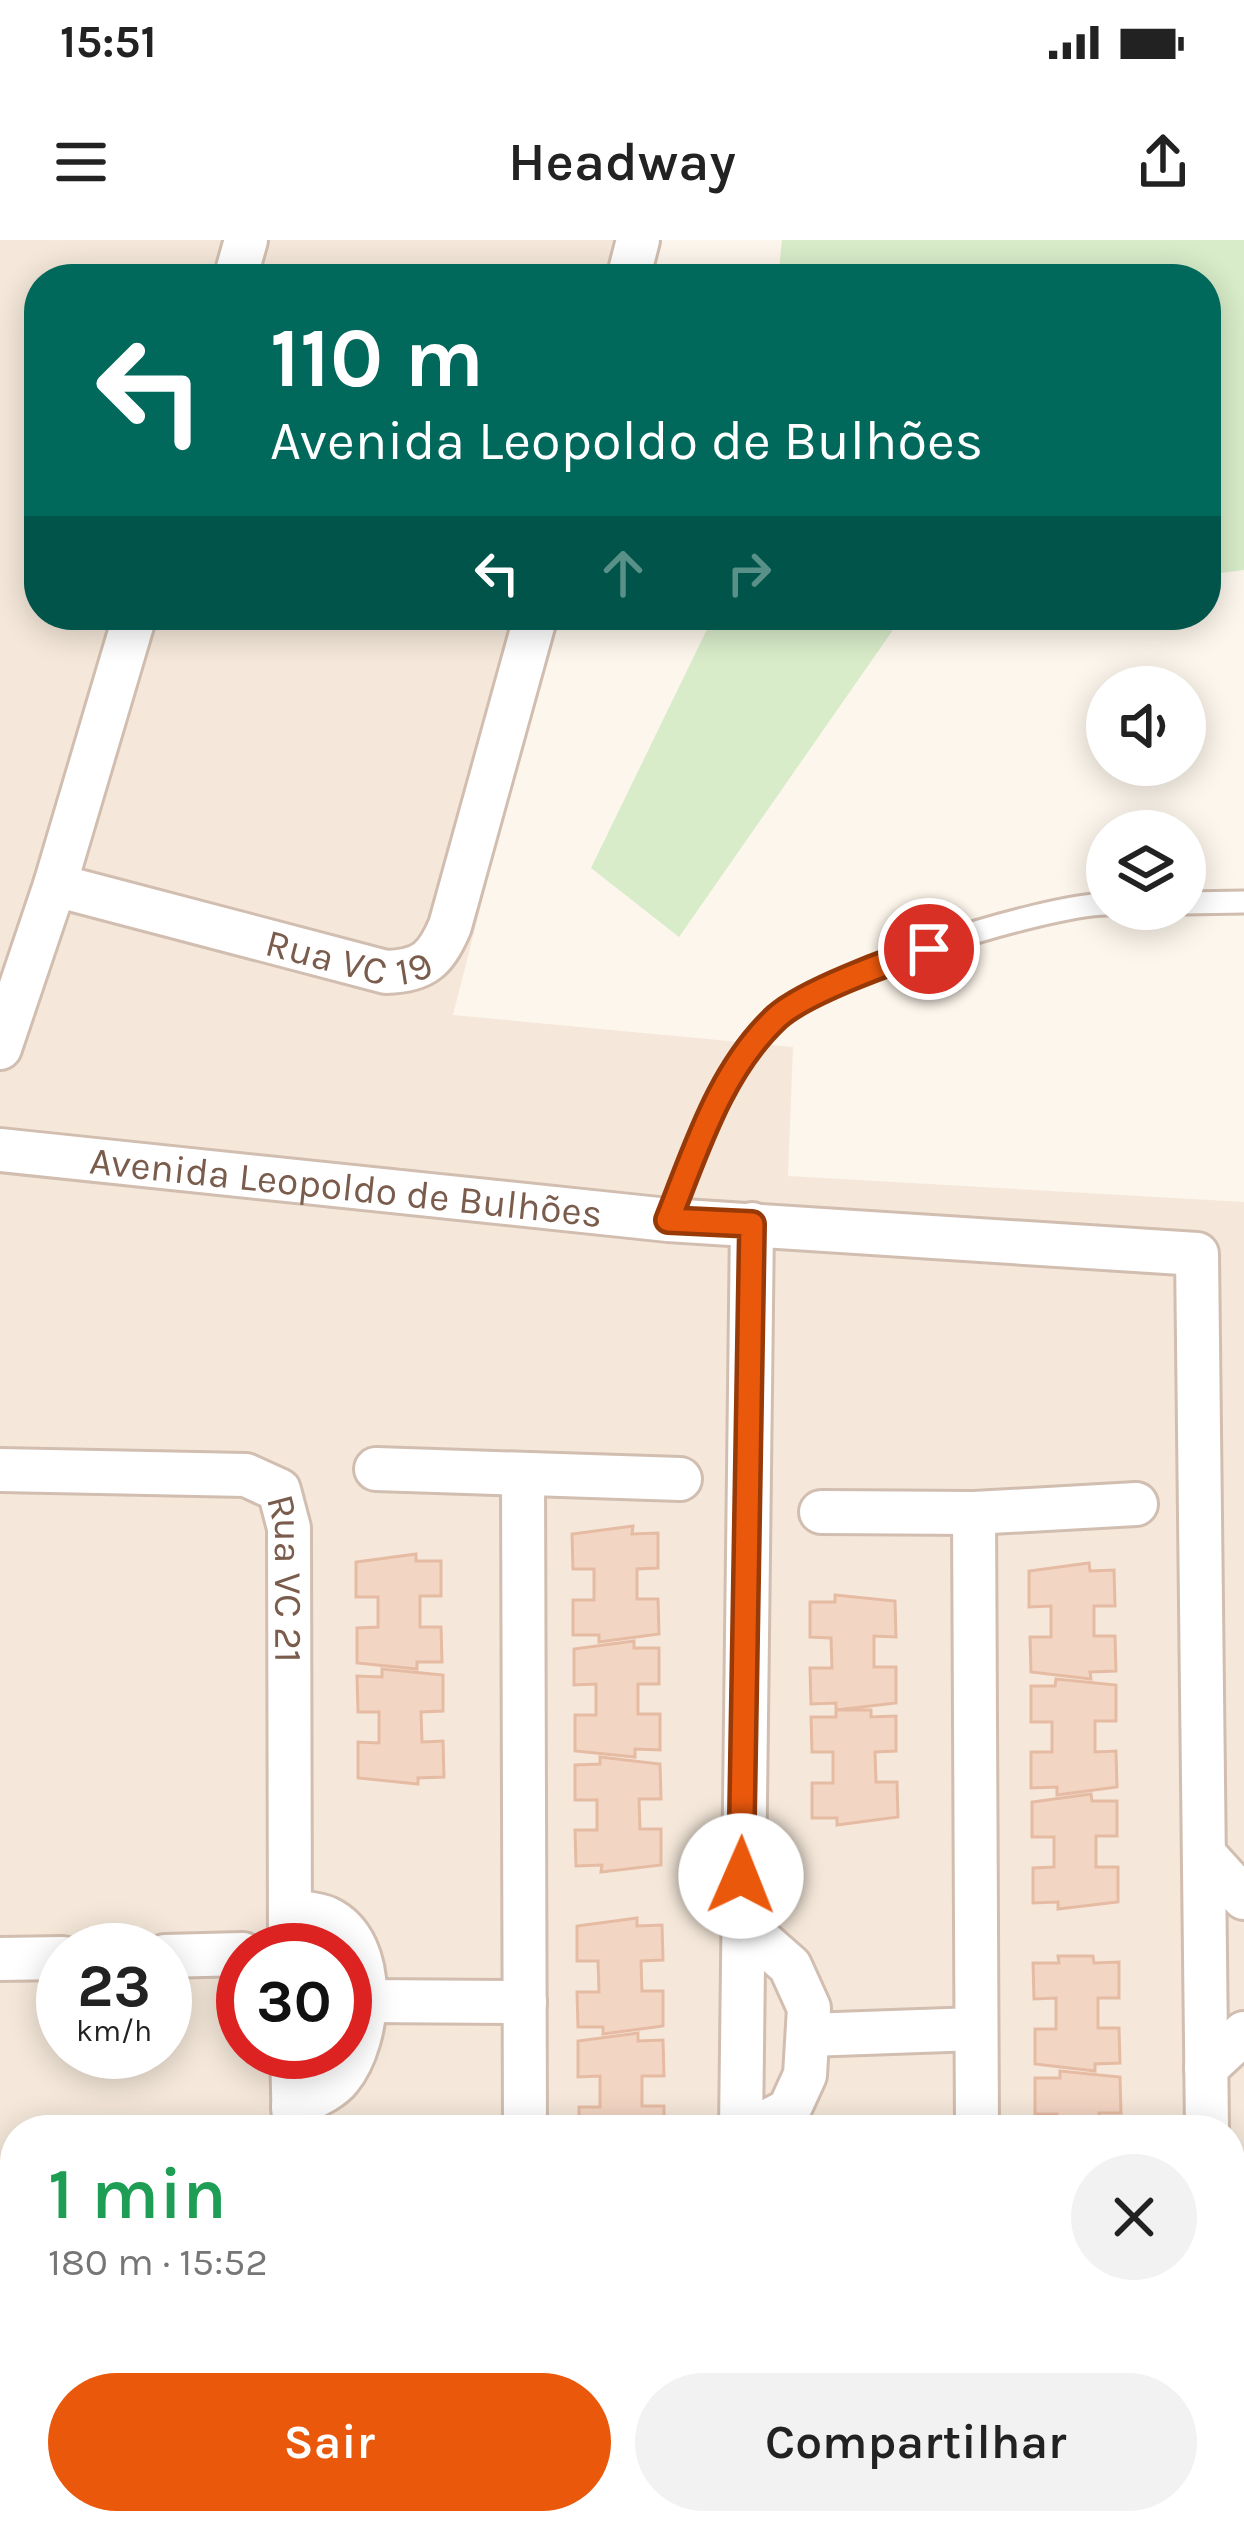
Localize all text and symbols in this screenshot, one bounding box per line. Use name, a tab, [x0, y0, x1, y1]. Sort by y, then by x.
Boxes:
text: 15:51	[60, 16, 157, 68]
icon: menu	[48, 129, 114, 195]
icon: share	[1130, 129, 1196, 195]
text: Headway	[508, 130, 736, 194]
text: 110 m	[270, 309, 484, 407]
icon: left	[72, 312, 228, 468]
text: Avenida Leopoldo de Bulhões	[270, 409, 983, 473]
icon: left	[464, 540, 530, 606]
icon: ahead	[590, 540, 656, 606]
icon: right	[716, 540, 782, 606]
map controls	[1086, 666, 1206, 930]
button: sound	[1086, 666, 1206, 786]
button: layers	[1086, 810, 1206, 930]
pin	[878, 898, 980, 1000]
icon: arrive	[896, 916, 962, 982]
street label: Rua VC 19	[261, 919, 440, 996]
street label: Avenida Leopoldo de Bulhões	[87, 1138, 605, 1237]
street label: Rua VC 21	[257, 1490, 311, 1663]
position arrow	[678, 1813, 804, 1939]
speed limit sign: 30	[216, 1923, 372, 2079]
text: 23	[77, 1951, 151, 2021]
text: km/h	[76, 2013, 152, 2049]
text: 1 min	[48, 2152, 227, 2236]
button: close	[1071, 2154, 1197, 2280]
text: 180 m · 15:52	[48, 2239, 268, 2285]
button: Sair	[48, 2373, 611, 2511]
button: Compartilhar	[635, 2373, 1197, 2511]

